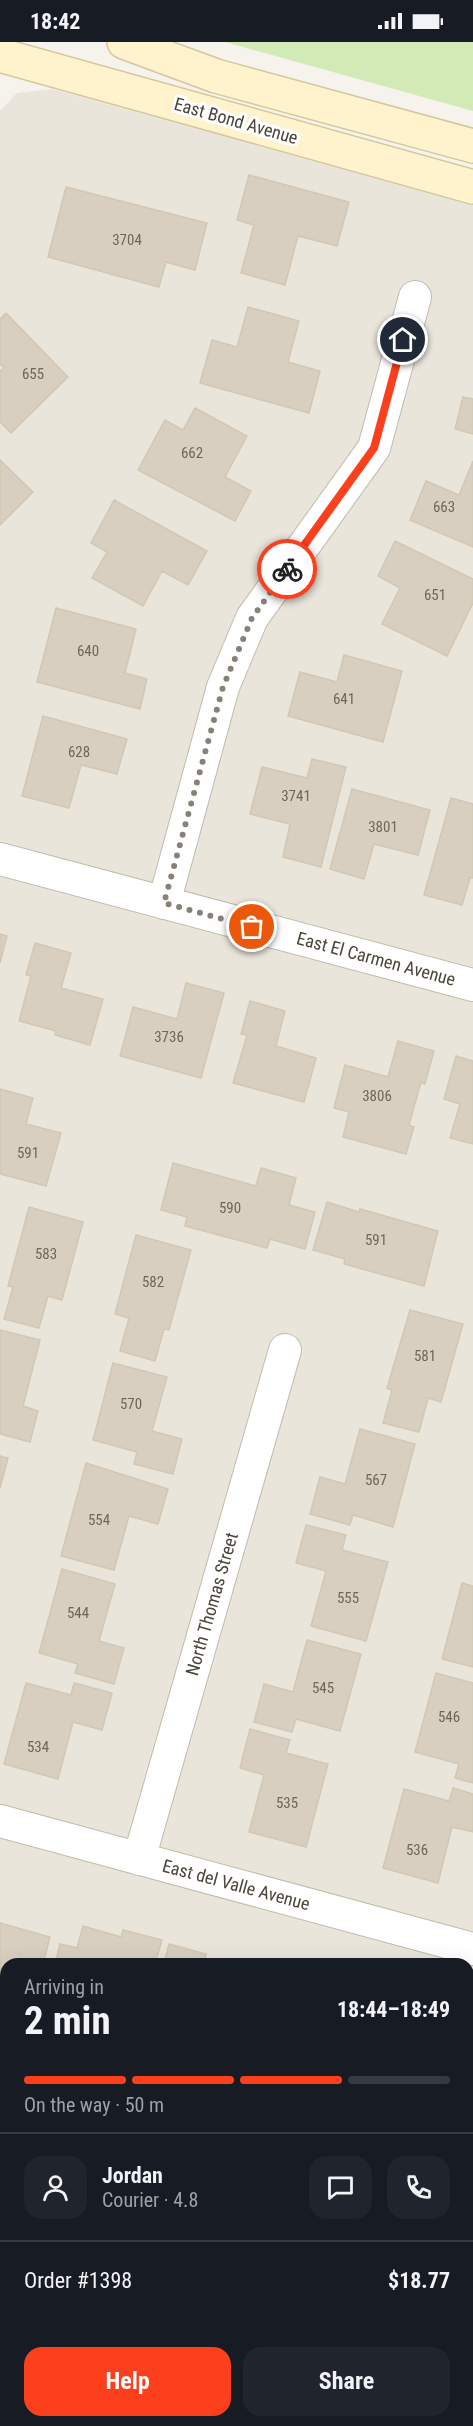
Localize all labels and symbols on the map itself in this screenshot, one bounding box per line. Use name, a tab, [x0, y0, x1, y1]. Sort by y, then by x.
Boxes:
street label: East Bond Avenue	[172, 93, 300, 148]
house number: 3704	[112, 231, 142, 249]
pin	[377, 314, 428, 365]
house number: 655	[22, 365, 44, 383]
house number: 662	[181, 444, 203, 462]
house number: 663	[433, 498, 455, 516]
courier	[257, 539, 317, 599]
house number: 651	[424, 586, 446, 604]
house number: 640	[77, 642, 99, 660]
house number: 641	[333, 690, 355, 708]
house number: 628	[68, 743, 90, 761]
house number: 3741	[281, 787, 311, 805]
house number: 3801	[368, 818, 398, 836]
pin	[226, 901, 277, 952]
street label: East El Carmen Avenue	[294, 927, 458, 990]
house number: 3736	[154, 1028, 184, 1046]
house number: 3806	[362, 1087, 392, 1105]
house number: 591	[17, 1144, 39, 1162]
house number: 590	[219, 1199, 241, 1217]
house number: 591	[365, 1231, 387, 1249]
house number: 583	[35, 1245, 57, 1263]
house number: 582	[142, 1273, 164, 1291]
house number: 581	[414, 1347, 436, 1365]
house number: 570	[120, 1395, 142, 1413]
house number: 567	[365, 1471, 387, 1489]
house number: 554	[88, 1511, 110, 1529]
street label: North Thomas Street	[181, 1530, 242, 1678]
house number: 555	[337, 1589, 359, 1607]
house number: 544	[67, 1604, 89, 1622]
house number: 545	[312, 1679, 334, 1697]
house number: 546	[438, 1708, 460, 1726]
house number: 534	[27, 1738, 49, 1756]
house number: 535	[276, 1794, 298, 1812]
house number: 536	[406, 1841, 428, 1859]
street label: East del Valle Avenue	[160, 1855, 312, 1914]

